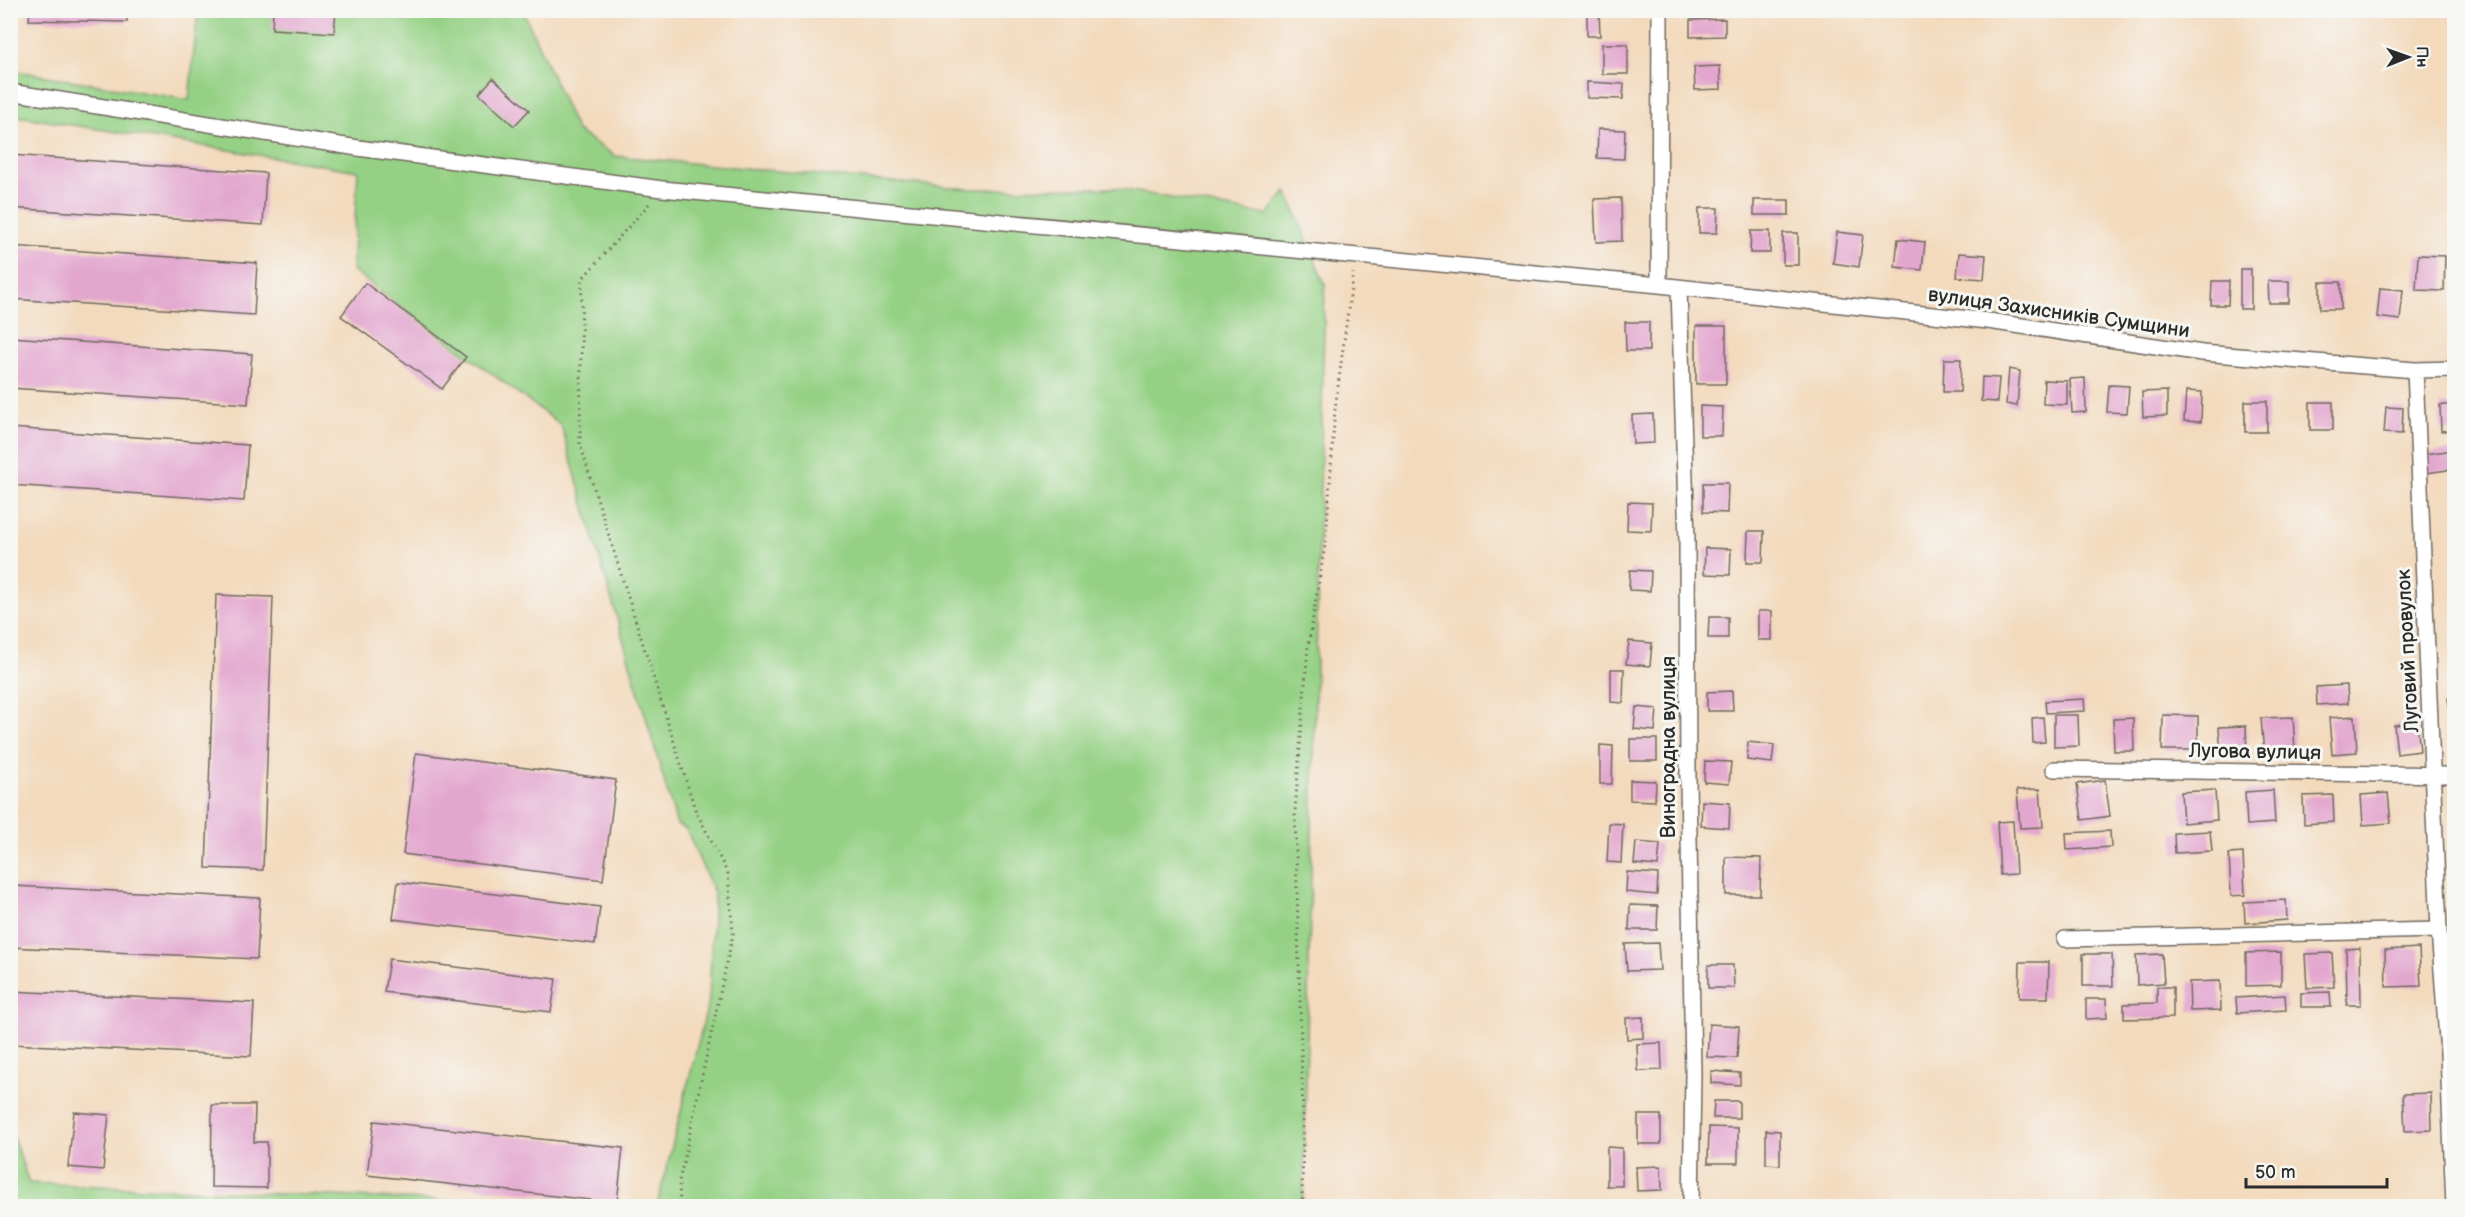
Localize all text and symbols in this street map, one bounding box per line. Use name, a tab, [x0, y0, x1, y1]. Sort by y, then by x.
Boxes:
north arrow	[2378, 27, 2438, 87]
text: Пн	[2412, 46, 2431, 68]
street label: вулиця Захисників Сумщини	[1926, 283, 2191, 343]
street label: Луговий провулок	[2392, 568, 2424, 734]
street label: Виноградна вулиця	[1657, 656, 1681, 838]
street label: Лугова вулиця	[2188, 739, 2321, 765]
scale bar	[2246, 1151, 2387, 1189]
text: 50 m	[2255, 1162, 2296, 1183]

